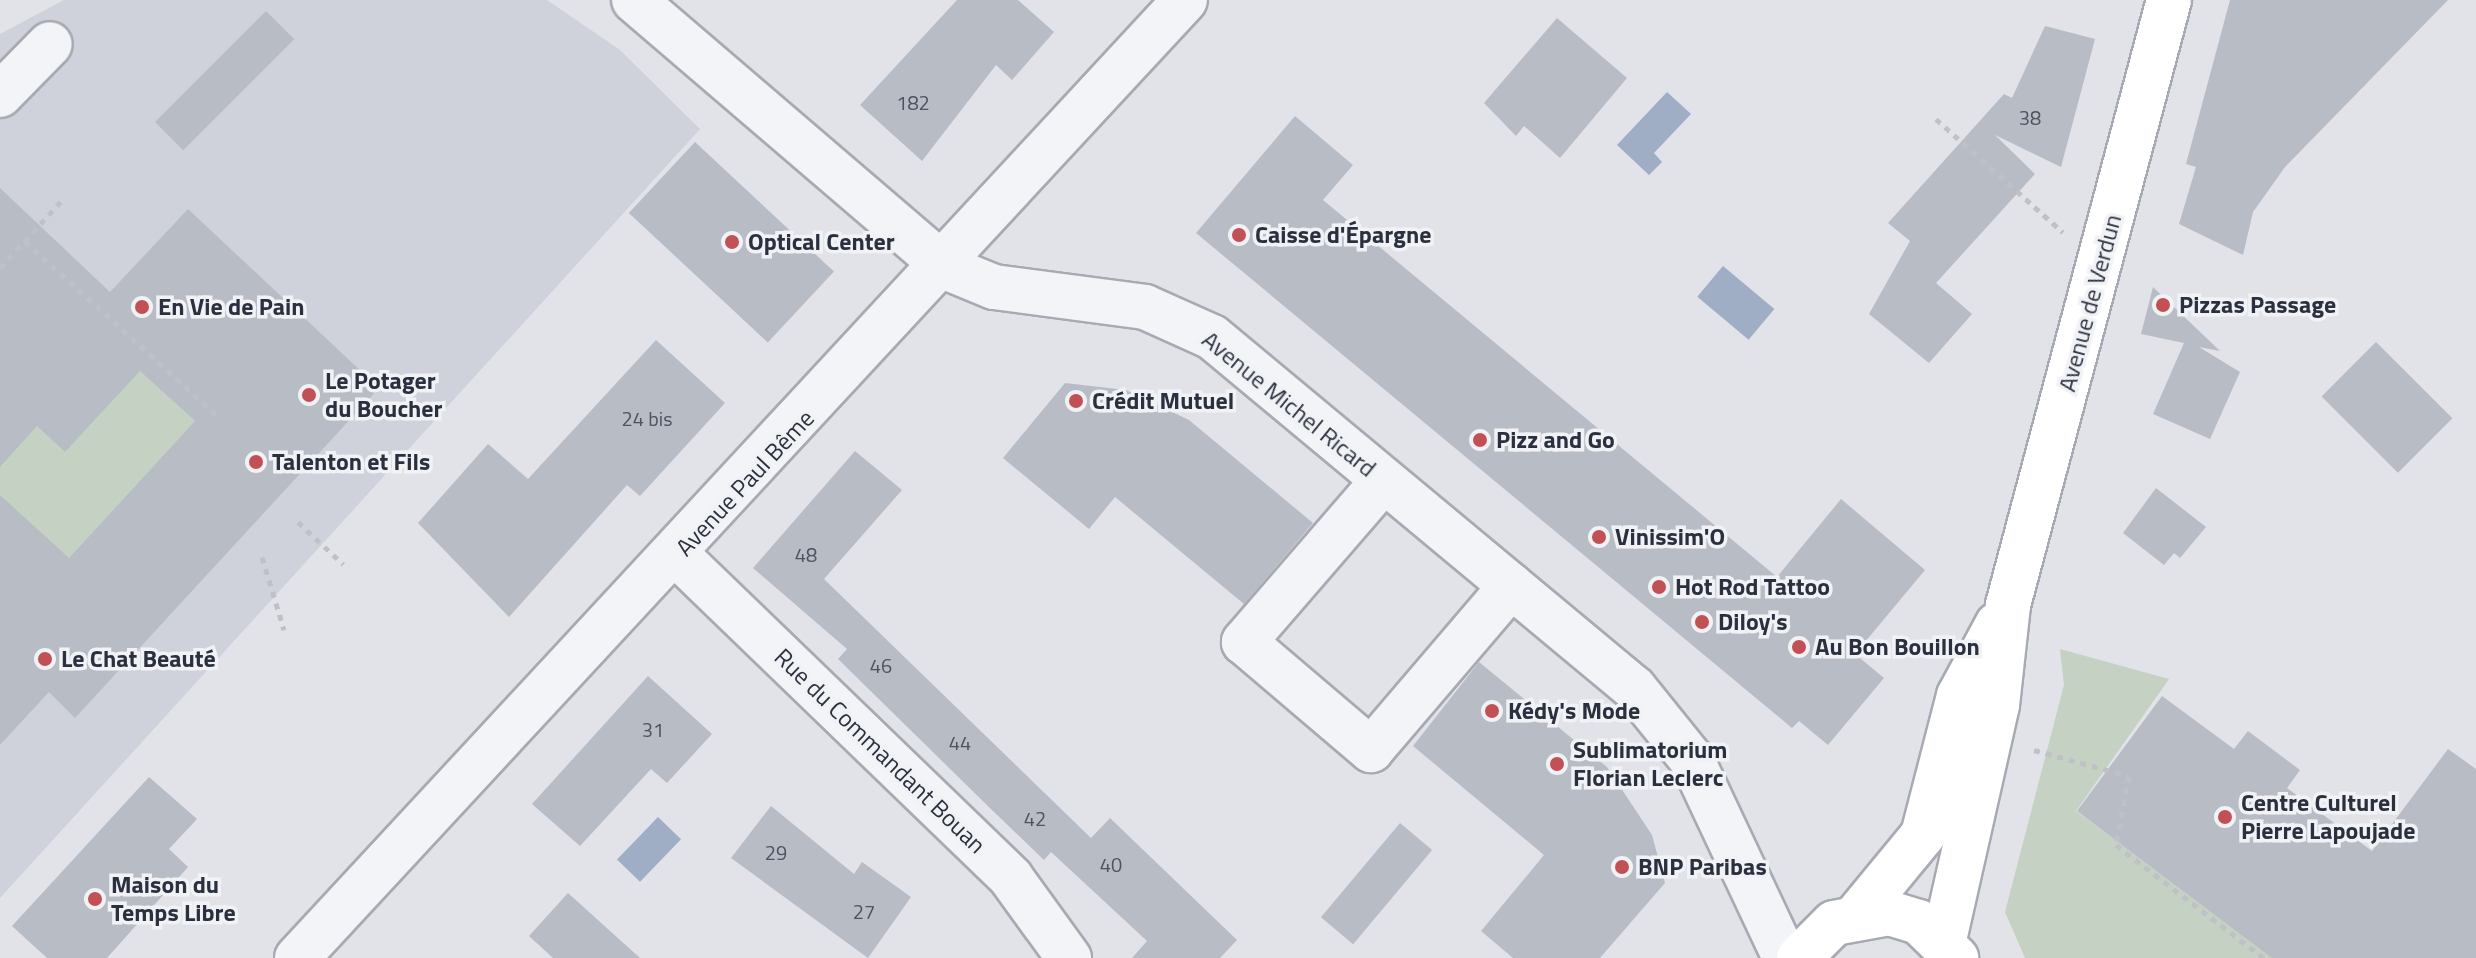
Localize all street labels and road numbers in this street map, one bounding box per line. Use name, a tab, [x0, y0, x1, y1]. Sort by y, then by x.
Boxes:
street label: Avenue de Verdun	[2053, 211, 2127, 395]
street label: Avenue Michel Ricard	[1196, 325, 1382, 483]
street label: Avenue Paul Bême	[670, 404, 820, 562]
street label: Rue du Commandant Bouan	[768, 643, 992, 859]

